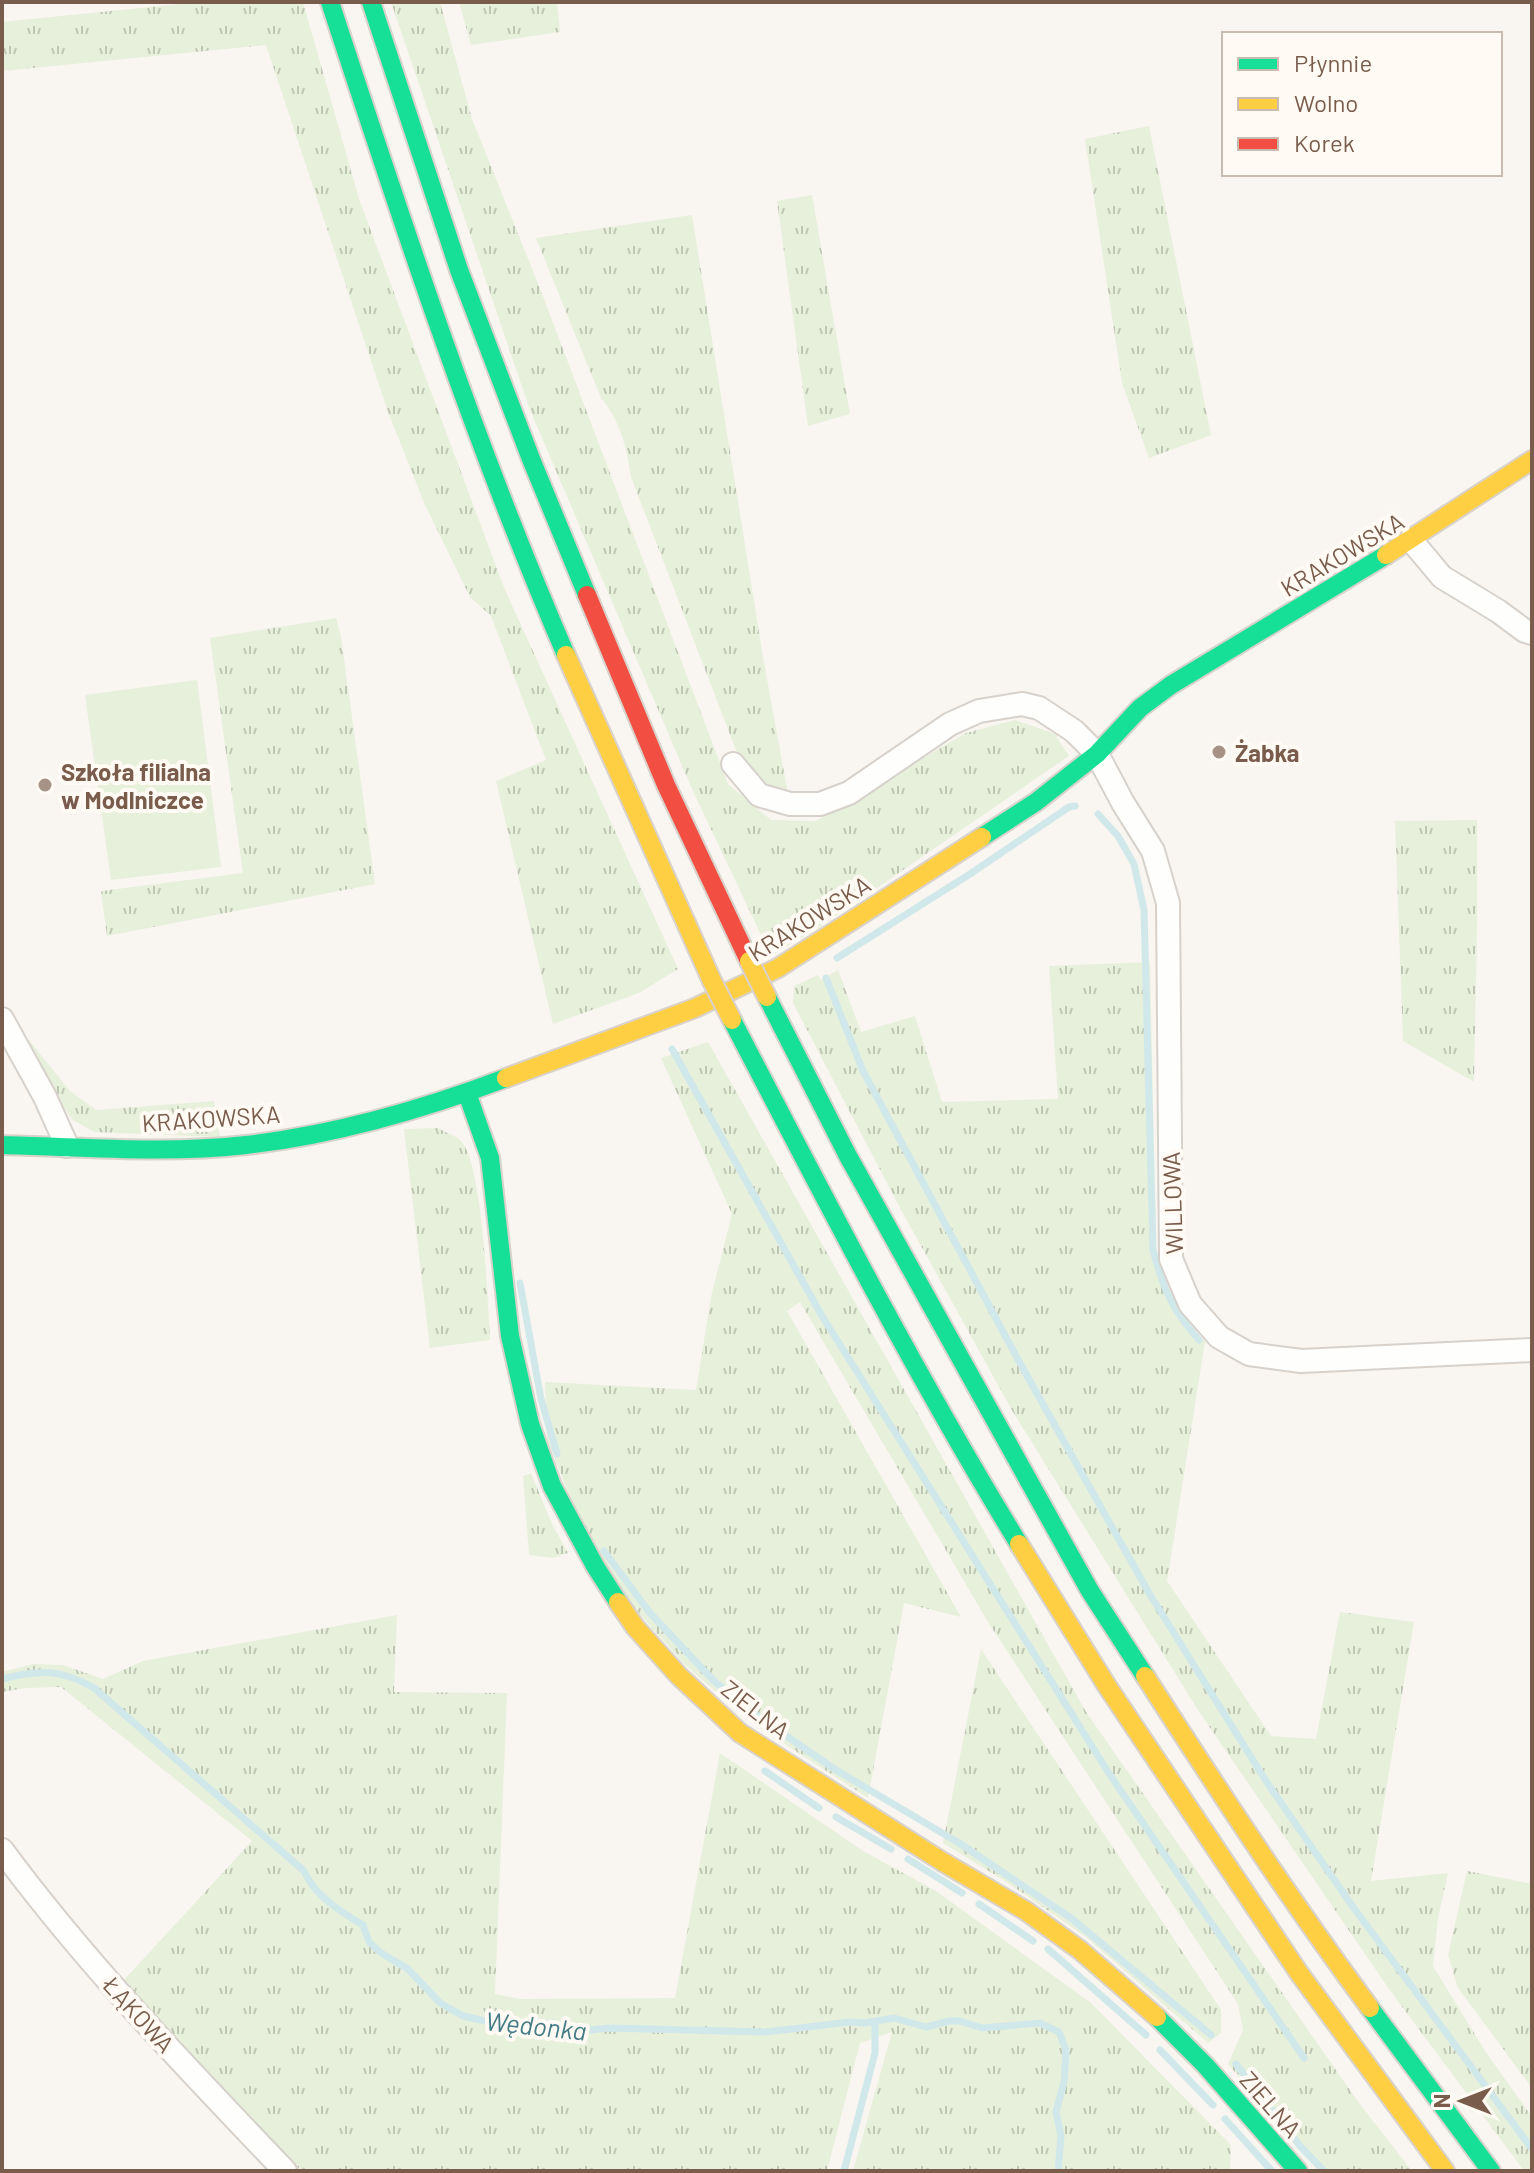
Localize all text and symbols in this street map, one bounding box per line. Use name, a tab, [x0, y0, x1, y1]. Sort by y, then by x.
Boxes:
legend	[1222, 32, 1502, 176]
text: Płynnie	[1294, 48, 1372, 77]
text: Wolno	[1294, 88, 1358, 117]
text: Korek	[1294, 128, 1355, 157]
street label: KRAKOWSKA	[1275, 506, 1409, 602]
place label: Żabka	[1235, 738, 1300, 767]
marker: Żabka	[1210, 743, 1228, 761]
place label: Szkoła filialna w Modlniczce	[61, 757, 211, 814]
marker: Szkoła filialna w Modlniczce	[36, 776, 54, 794]
street label: KRAKOWSKA	[743, 869, 875, 967]
street label: KRAKOWSKA	[141, 1099, 281, 1137]
street label: WILLOWA	[1156, 1151, 1188, 1255]
street label: ZIELNA	[716, 1673, 796, 1745]
street label: ŁĄKOWA	[97, 1969, 181, 2058]
water label: Wędonka	[484, 2004, 588, 2046]
north arrow	[1422, 2061, 1502, 2141]
street label: ZIELNA	[1234, 2065, 1308, 2143]
text: N	[1428, 2094, 1454, 2108]

